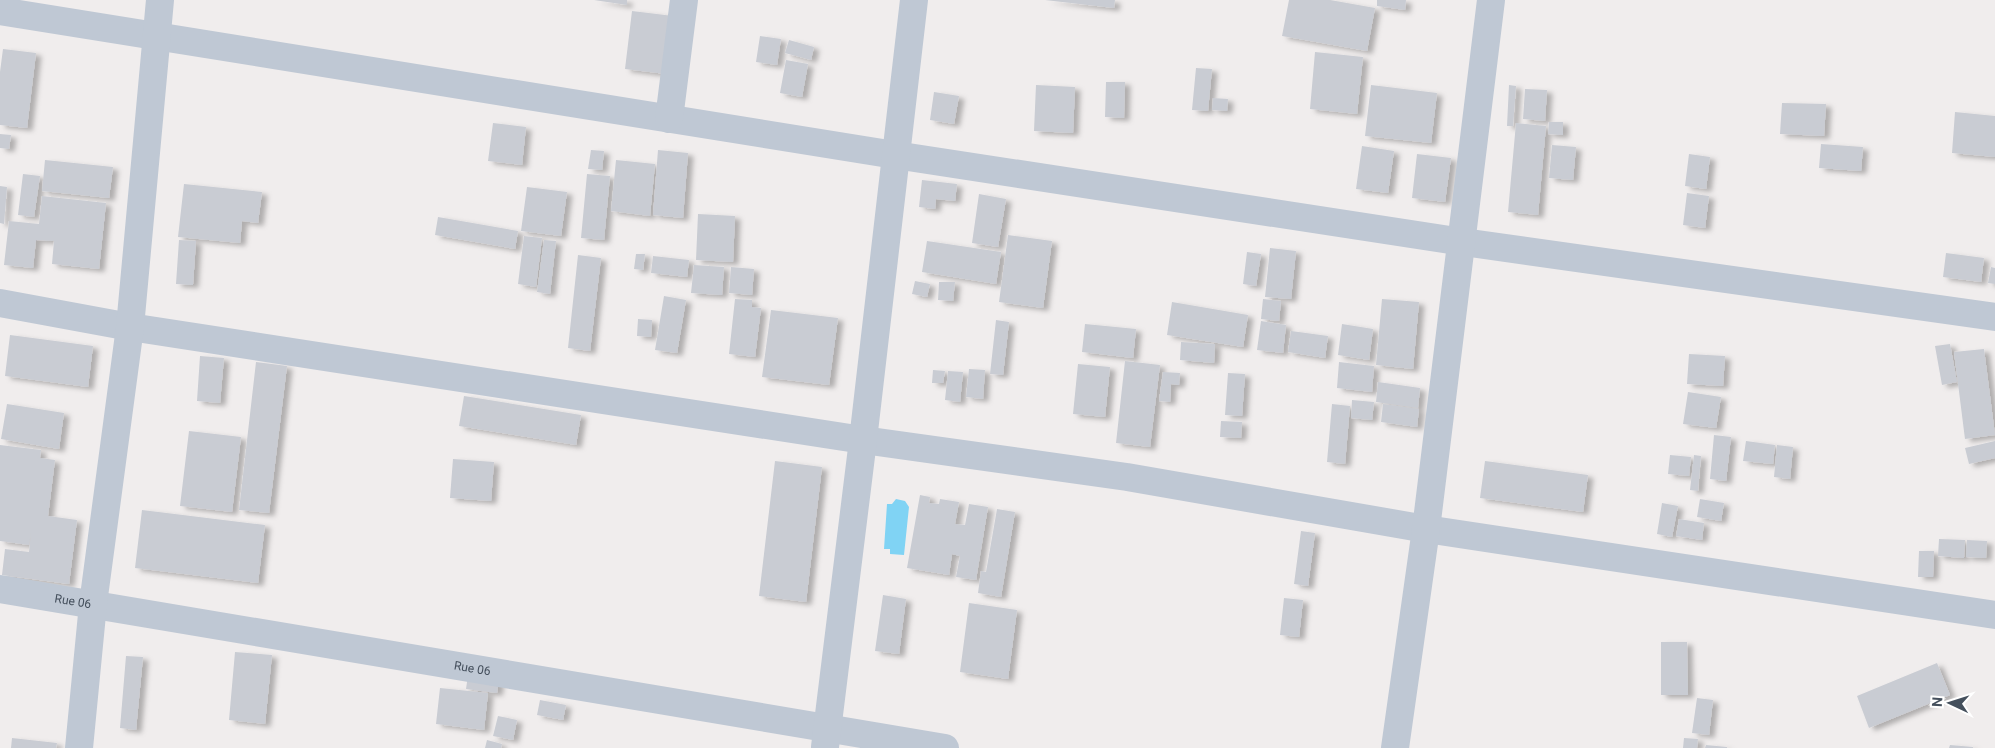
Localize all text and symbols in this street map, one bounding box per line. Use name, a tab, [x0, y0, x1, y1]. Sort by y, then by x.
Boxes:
street label: Rue 06	[54, 591, 93, 611]
street label: Rue 06	[453, 659, 492, 678]
north arrow	[1925, 678, 1975, 728]
text: N	[1929, 697, 1945, 708]

